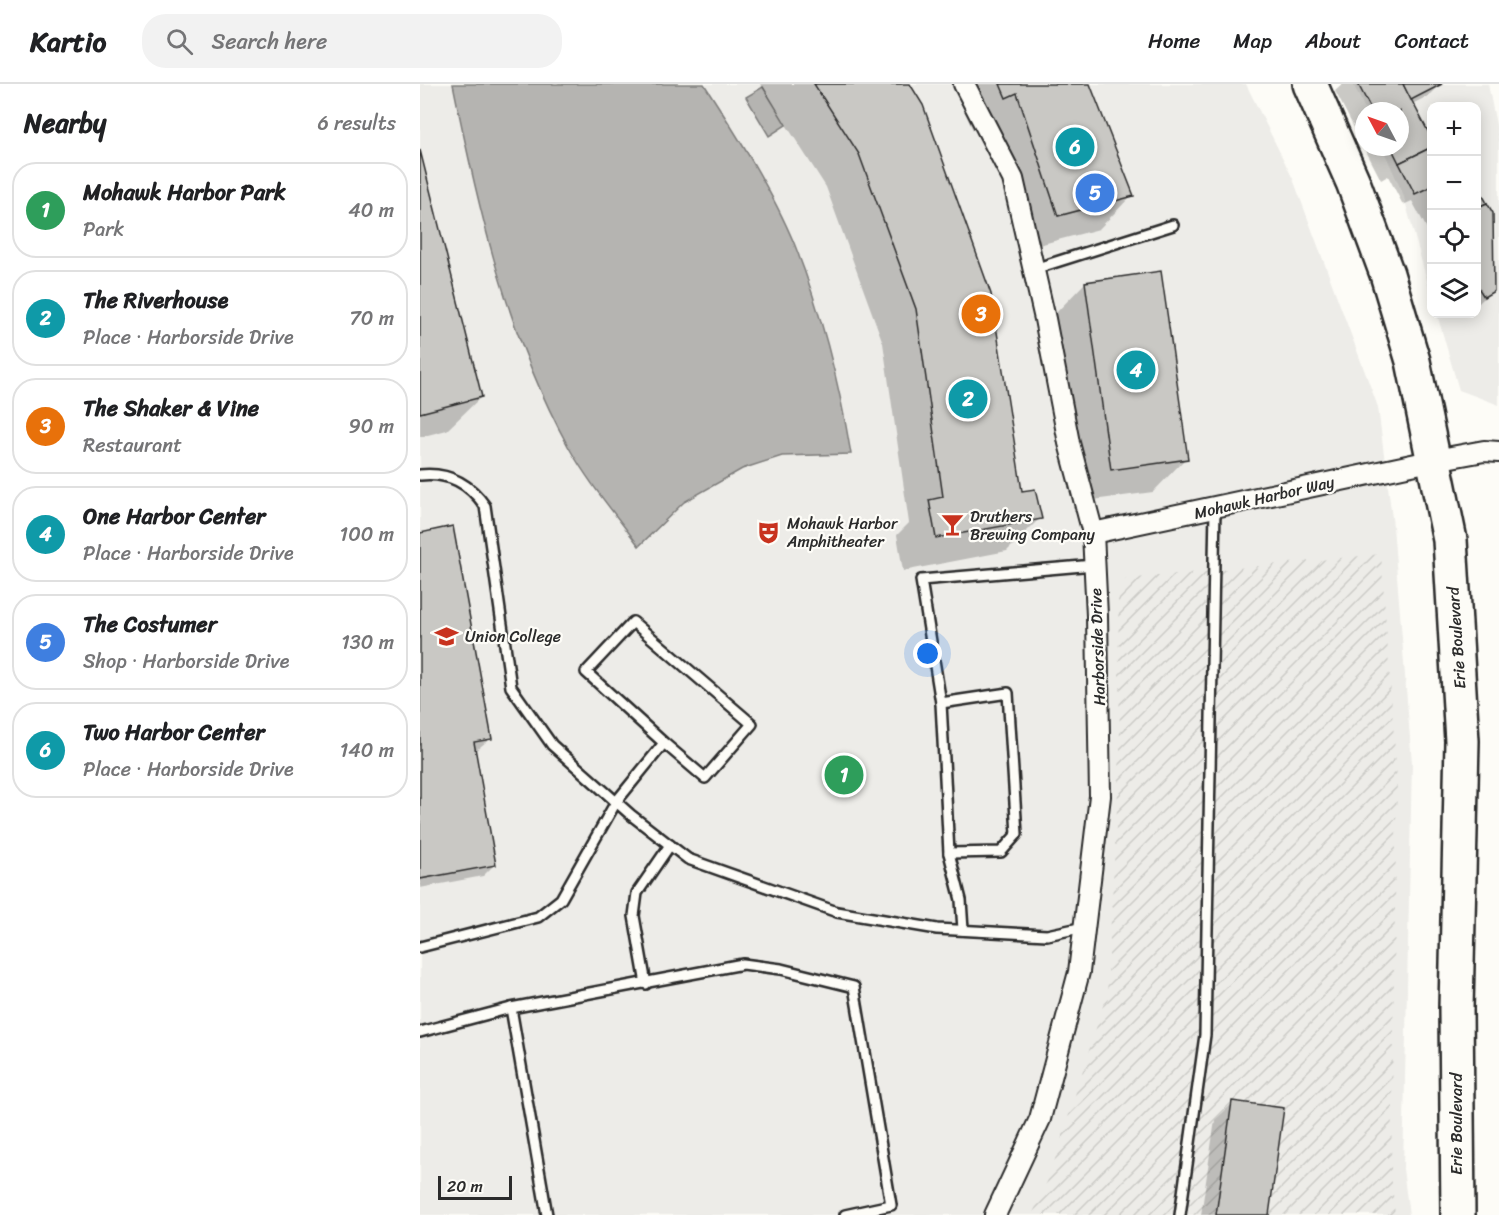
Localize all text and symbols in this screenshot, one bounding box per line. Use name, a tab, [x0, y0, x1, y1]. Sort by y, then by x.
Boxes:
search box	[142, 14, 562, 68]
text: Kartio	[30, 17, 106, 66]
text: Search here	[211, 22, 327, 61]
text: Home	[1148, 22, 1200, 60]
text: Map	[1233, 22, 1272, 60]
text: About	[1305, 22, 1362, 60]
text: Contact	[1395, 22, 1469, 60]
icon: search	[163, 25, 196, 58]
text: Nearby	[24, 100, 106, 146]
north arrow	[1355, 102, 1409, 156]
map controls	[1427, 102, 1481, 318]
button: +	[1427, 102, 1481, 156]
text: 6 results	[317, 106, 396, 141]
pin: 6	[1056, 124, 1094, 170]
button: −	[1427, 156, 1481, 210]
pin: 5	[1076, 170, 1114, 216]
text: Mohawk Harbor Park	[83, 173, 286, 212]
text: 1	[41, 193, 50, 228]
text: 40 m	[348, 193, 394, 228]
button: locate	[1427, 210, 1481, 264]
text: Park	[83, 212, 124, 247]
button: layers	[1427, 264, 1481, 318]
text: The Riverhouse	[83, 281, 228, 320]
pin: 3	[962, 292, 1000, 336]
text: 2	[40, 301, 51, 336]
text: 70 m	[349, 301, 394, 336]
text: Place · Harborside Drive	[83, 320, 294, 355]
pin: 4	[1116, 348, 1156, 392]
pin: 2	[948, 376, 988, 422]
text: The Shaker & Vine	[83, 389, 259, 428]
text: 3	[40, 409, 51, 444]
text: 90 m	[349, 409, 394, 444]
text: Restaurant	[83, 428, 182, 463]
street label: Mohawk Harbor Way	[1191, 467, 1338, 528]
text: One Harbor Center	[83, 497, 265, 536]
place label: Druthers Brewing Company	[970, 502, 1096, 549]
place label: Mohawk Harbor Amphitheater	[786, 509, 899, 556]
bar icon: Druthers Brewing Company	[939, 512, 965, 538]
text: 4	[39, 517, 52, 552]
text: 100 m	[340, 517, 394, 552]
theatre icon: Mohawk Harbor Amphitheater	[756, 519, 782, 545]
text: Place · Harborside Drive	[83, 536, 294, 571]
street label: Erie Boulevard	[1438, 584, 1475, 690]
street label: Harborside Drive	[1081, 588, 1114, 706]
text: The Costumer	[83, 605, 217, 644]
place label: Union College	[465, 622, 561, 651]
school or university icon: Union College	[434, 623, 460, 649]
text: 5	[39, 625, 52, 660]
text: 130 m	[341, 625, 394, 660]
your location	[913, 639, 942, 668]
text: Shop · Harborside Drive	[83, 644, 289, 679]
text: Two Harbor Center	[83, 713, 264, 752]
text: 6	[40, 733, 51, 768]
text: 140 m	[340, 733, 394, 768]
text: Place · Harborside Drive	[83, 752, 294, 787]
pin: 1	[824, 752, 864, 798]
street label: Erie Boulevard	[1442, 1071, 1471, 1175]
text: 20 m	[447, 1172, 483, 1201]
scale bar	[438, 1173, 512, 1200]

